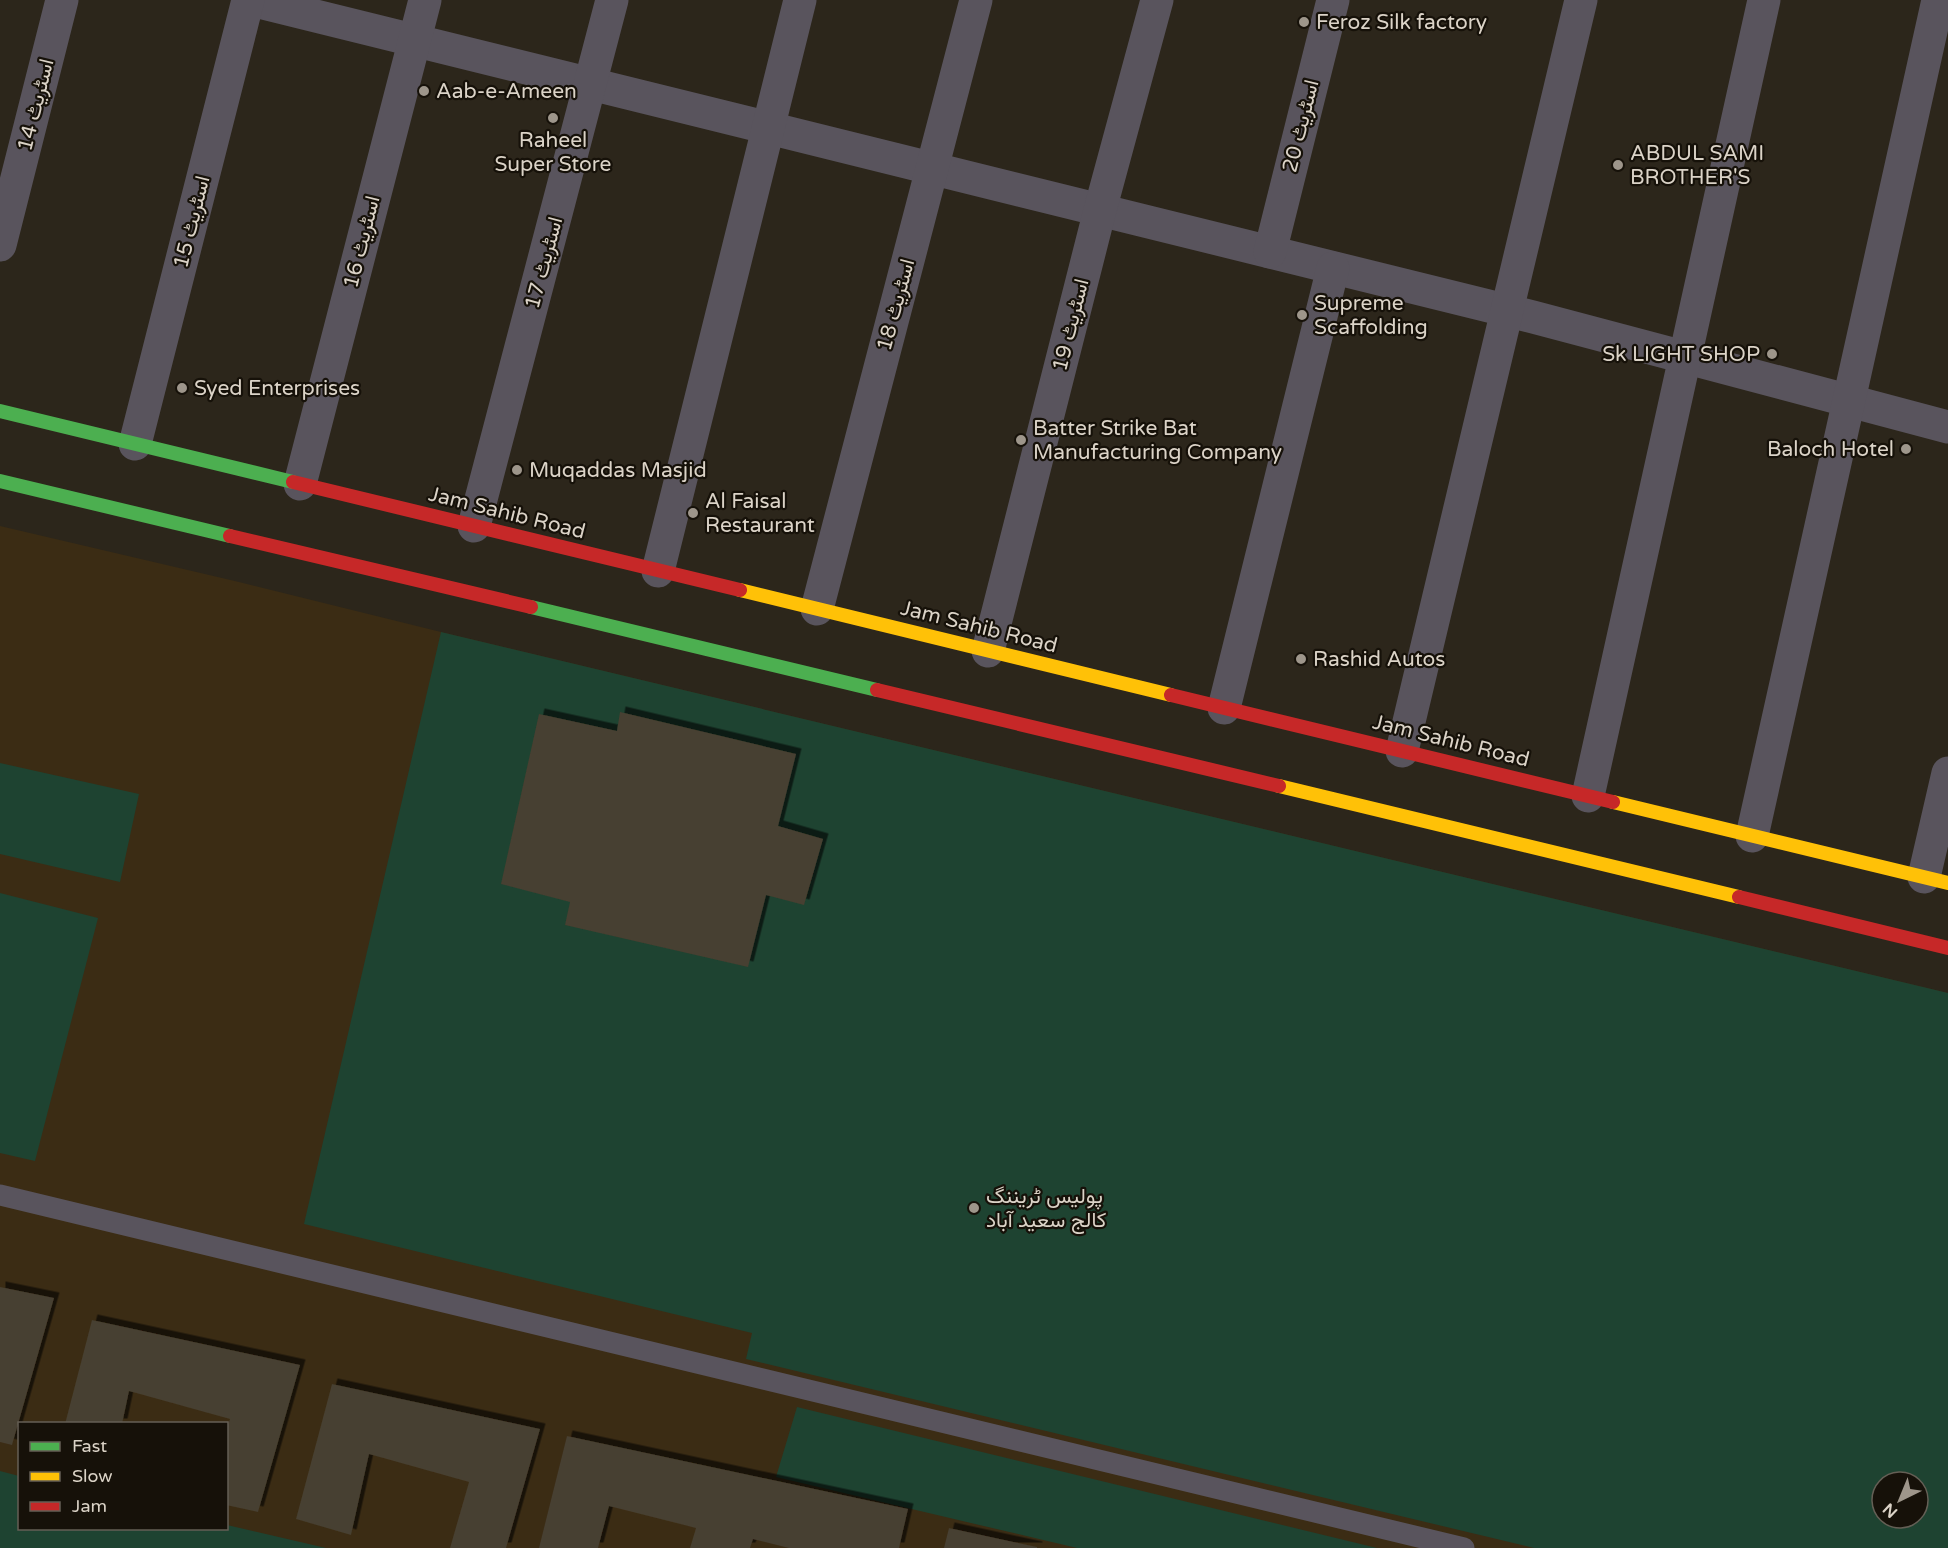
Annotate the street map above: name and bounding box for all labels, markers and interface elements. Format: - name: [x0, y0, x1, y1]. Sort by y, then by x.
- place label: Feroz Silk factory: [1316, 10, 1487, 35]
- marker: Feroz Silk factory: [1297, 15, 1311, 29]
- street label: اسٹریٹ 14: [12, 56, 60, 154]
- street label: اسٹریٹ 20: [1277, 77, 1325, 175]
- place label: Aab-e-Ameen: [436, 79, 577, 104]
- marker: Aab-e-Ameen: [417, 84, 431, 98]
- marker: Raheel Super Store: [546, 111, 560, 125]
- place label: Raheel Super Store: [495, 128, 612, 177]
- place label: ABDUL SAMI BROTHER'S: [1630, 141, 1764, 190]
- marker: ABDUL SAMI BROTHER'S: [1611, 158, 1625, 172]
- street label: اسٹریٹ 15: [168, 173, 216, 271]
- street label: اسٹریٹ 16: [338, 193, 386, 291]
- street label: اسٹریٹ 17: [520, 214, 568, 312]
- street label: اسٹریٹ 18: [872, 256, 920, 354]
- street label: اسٹریٹ 19: [1047, 276, 1095, 374]
- place label: Supreme Scaffolding: [1314, 291, 1428, 340]
- marker: Supreme Scaffolding: [1295, 308, 1309, 322]
- place label: Sk LIGHT SHOP: [1602, 342, 1760, 367]
- marker: Sk LIGHT SHOP: [1765, 347, 1779, 361]
- place label: Syed Enterprises: [194, 376, 360, 401]
- marker: Syed Enterprises: [175, 381, 189, 395]
- place label: Batter Strike Bat Manufacturing Company: [1033, 416, 1282, 465]
- marker: Batter Strike Bat Manufacturing Company: [1014, 433, 1028, 447]
- place label: Baloch Hotel: [1767, 437, 1894, 462]
- marker: Baloch Hotel: [1899, 442, 1913, 456]
- place label: Muqaddas Masjid: [529, 458, 707, 483]
- marker: Muqaddas Masjid: [510, 463, 524, 477]
- street label: Jam Sahib Road: [426, 481, 588, 545]
- place label: Al Faisal Restaurant: [705, 489, 815, 538]
- marker: Al Faisal Restaurant: [686, 506, 700, 520]
- street label: Jam Sahib Road: [898, 595, 1060, 659]
- place label: Rashid Autos: [1313, 647, 1445, 672]
- marker: Rashid Autos: [1294, 652, 1308, 666]
- street label: Jam Sahib Road: [1370, 709, 1532, 773]
- place label: پولیس ٹریننگ کالج سعید آباد: [986, 1184, 1106, 1234]
- marker: پولیس ٹریننگ کالج سعید آباد: [967, 1201, 981, 1215]
- legend: [18, 1422, 228, 1530]
- text: Fast: [72, 1435, 107, 1457]
- text: Slow: [72, 1465, 113, 1487]
- north arrow: [1870, 1470, 1930, 1530]
- text: Jam: [72, 1495, 107, 1517]
- text: N: [1879, 1499, 1902, 1522]

